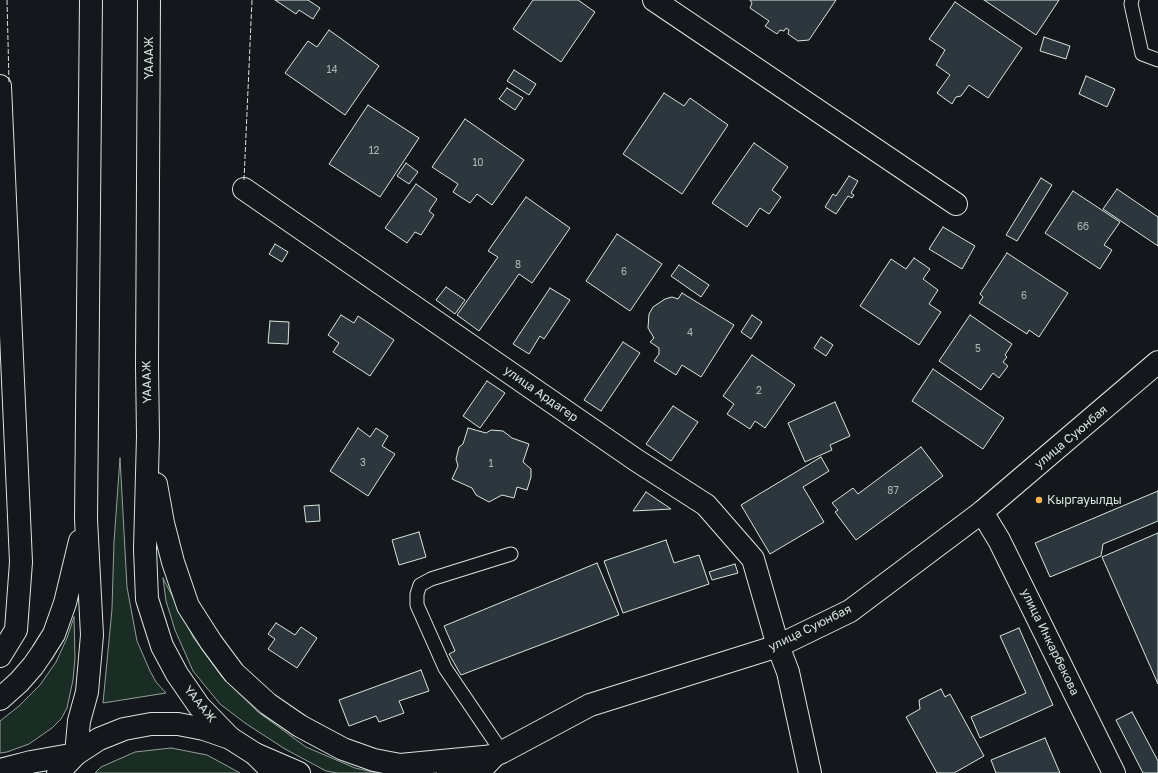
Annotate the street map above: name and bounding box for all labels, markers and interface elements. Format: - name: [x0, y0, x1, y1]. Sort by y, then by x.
- street label: ҮАААЖ: [142, 37, 156, 79]
- house number: 14: [327, 64, 337, 76]
- house number: 12: [369, 145, 379, 157]
- house number: 10: [472, 157, 484, 169]
- house number: 6б: [1077, 221, 1089, 233]
- house number: 8: [515, 259, 521, 271]
- house number: 6: [621, 266, 627, 278]
- house number: 6: [1021, 290, 1027, 302]
- house number: 4: [687, 327, 693, 339]
- house number: 5: [975, 343, 981, 355]
- street label: ҮАААЖ: [139, 360, 155, 404]
- street label: улица Ардагер: [501, 363, 581, 425]
- house number: 2: [756, 385, 762, 397]
- street label: улица Суюнбая: [1032, 402, 1110, 472]
- house number: 3: [360, 457, 366, 469]
- house number: 1: [489, 458, 493, 470]
- house number: 87: [887, 485, 899, 497]
- place label: Кыргауылды: [1047, 493, 1122, 507]
- marker: Кыргауылды: [1034, 495, 1044, 505]
- street label: улица Инкарбекова: [1018, 586, 1082, 698]
- street label: улица Суюнбая: [766, 602, 854, 654]
- street label: ҮАААЖ: [181, 683, 219, 725]

